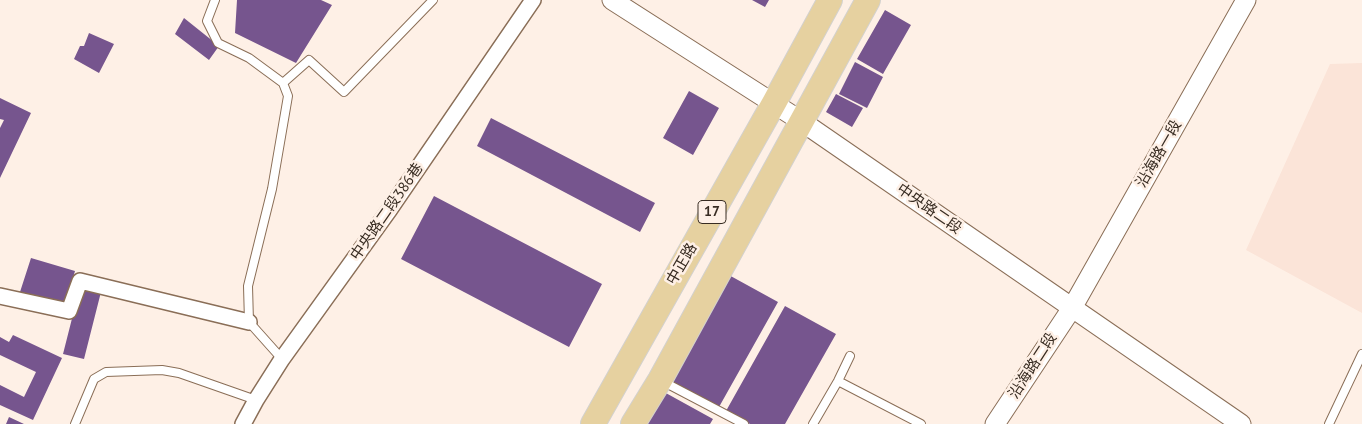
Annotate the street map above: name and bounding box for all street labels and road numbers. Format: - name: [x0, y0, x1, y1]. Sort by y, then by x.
- street label: 沿海路一段: [1132, 117, 1186, 191]
- street label: 中央路二段386巷: [347, 160, 427, 264]
- street label: 中央路二段: [893, 180, 965, 238]
- road number: 17: [698, 200, 726, 223]
- street label: 中正路: [663, 240, 701, 288]
- street label: 沿海路二段: [1005, 330, 1061, 402]

